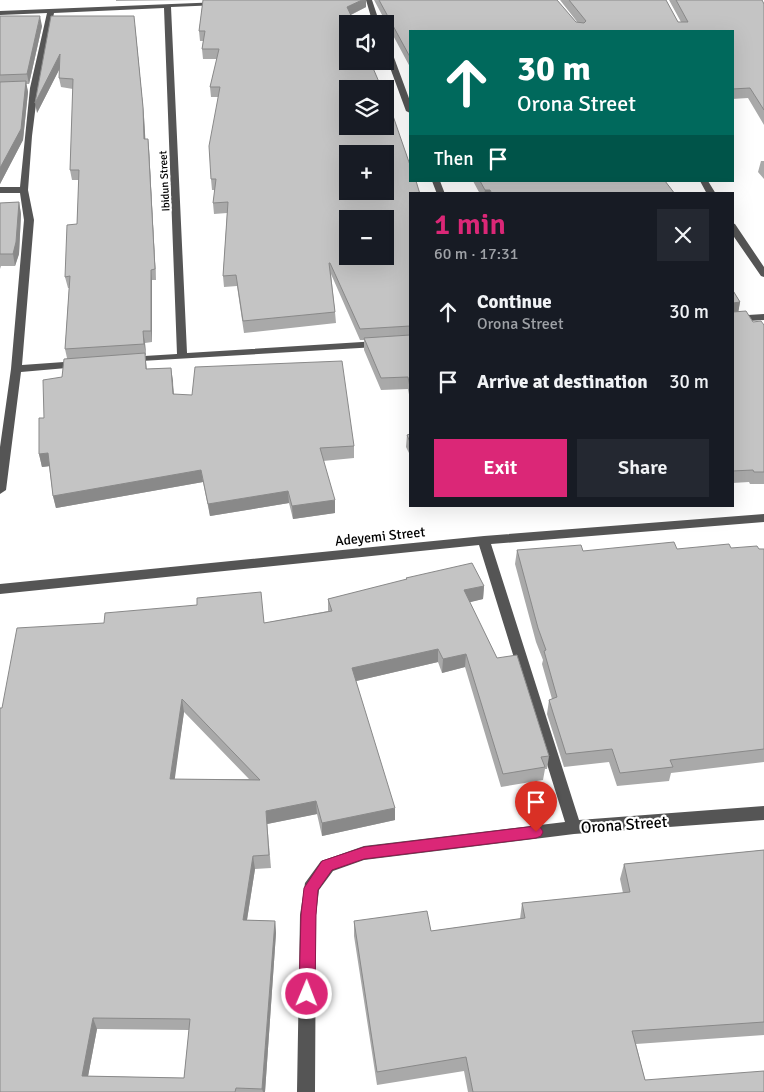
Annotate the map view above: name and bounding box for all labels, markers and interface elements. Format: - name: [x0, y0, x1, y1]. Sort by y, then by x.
- map controls: [339, 15, 394, 265]
- button: sound: [339, 15, 394, 70]
- text: 30 m: [517, 47, 591, 90]
- icon: ahead: [434, 50, 499, 115]
- button: layers: [339, 80, 394, 135]
- text: Orona Street: [517, 90, 636, 117]
- button: +: [339, 145, 394, 200]
- icon: arrive: [484, 145, 512, 173]
- text: Then: [434, 147, 474, 171]
- street label: Ibidun Street: [156, 150, 173, 212]
- text: 1 min: [434, 206, 506, 243]
- button: close: [657, 209, 709, 261]
- button: −: [339, 210, 394, 265]
- text: 60 m · 17:31: [434, 244, 518, 264]
- text: Continue: [477, 290, 552, 314]
- icon: ahead: [434, 298, 462, 326]
- text: 30 m: [669, 300, 709, 324]
- text: Orona Street: [477, 314, 563, 334]
- icon: arrive: [434, 368, 462, 396]
- text: Arrive at destination: [477, 370, 648, 394]
- text: 30 m: [669, 370, 709, 394]
- button: Exit: [434, 439, 567, 497]
- button: Share: [577, 439, 709, 497]
- street label: Adeyemi Street: [334, 523, 426, 550]
- pin: [515, 781, 557, 832]
- icon: arrive: [522, 788, 550, 816]
- street label: Orona Street: [580, 812, 668, 838]
- position arrow: [280, 967, 332, 1019]

